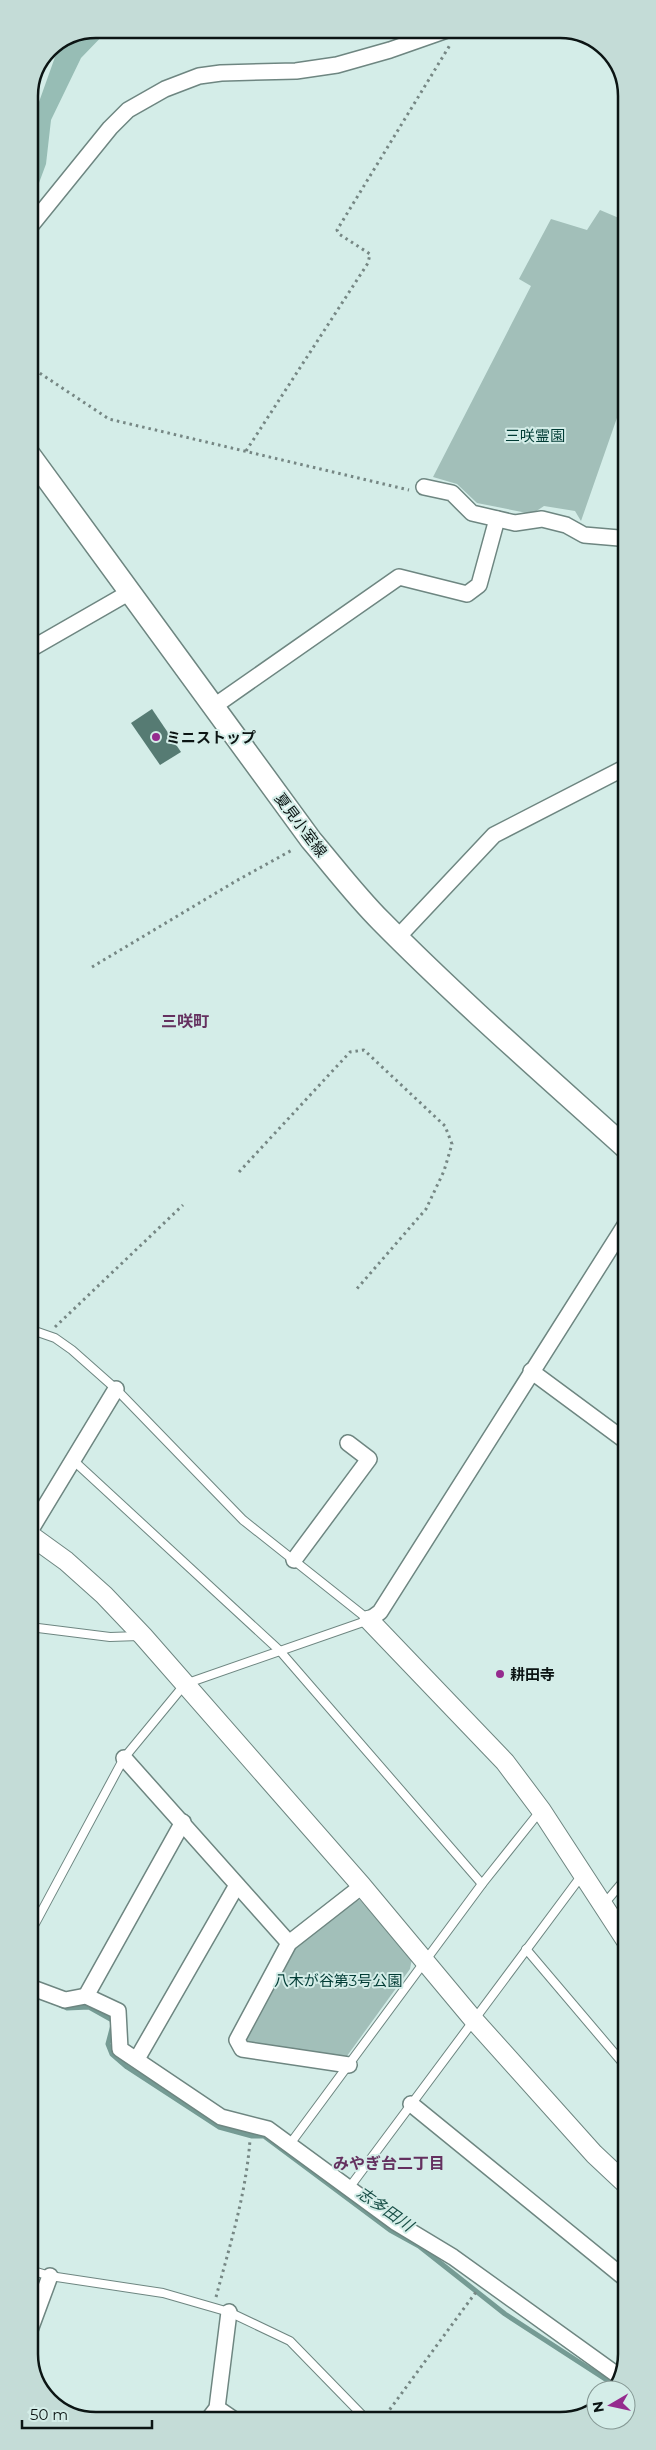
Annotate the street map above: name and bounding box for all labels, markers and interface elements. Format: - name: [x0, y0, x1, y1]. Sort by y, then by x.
- park label: 三咲霊園: [505, 426, 565, 445]
- place label: ミニストップ: [166, 728, 256, 747]
- marker: ミニストップ: [150, 731, 162, 743]
- street label: 夏見小室線: [271, 789, 331, 861]
- district label: 三咲町: [161, 1012, 209, 1031]
- place label: 耕田寺: [510, 1665, 555, 1684]
- marker: 耕田寺: [494, 1668, 506, 1680]
- park label: 八木が谷第3号公園: [274, 1971, 402, 1990]
- district label: みやぎ台二丁目: [333, 2154, 445, 2173]
- water label: 志多田川: [353, 2183, 418, 2236]
- north arrow: [586, 2380, 636, 2430]
- scale bar: [22, 2398, 152, 2430]
- text: N: [588, 2400, 608, 2414]
- text: 50 m: [30, 2405, 68, 2424]

